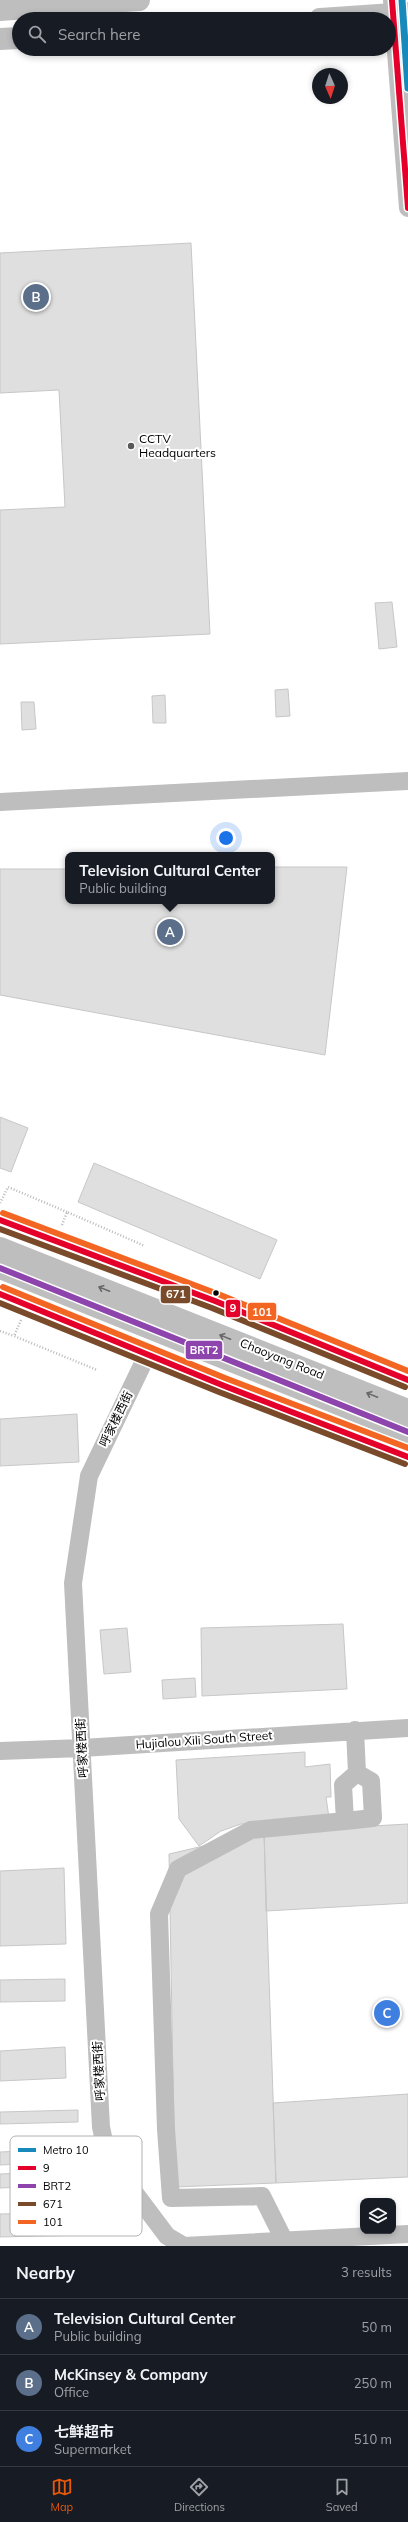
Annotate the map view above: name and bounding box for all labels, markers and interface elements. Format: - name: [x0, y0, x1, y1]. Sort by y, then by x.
- search box: [12, 12, 396, 56]
- icon: search: [26, 23, 48, 45]
- text: Search here: [58, 25, 140, 44]
- north arrow: [312, 68, 348, 104]
- pin: B: [23, 282, 49, 312]
- place label: CCTV Headquarters: [139, 431, 216, 460]
- marker: CCTV Headquarters: [126, 441, 136, 451]
- your location: [216, 828, 236, 848]
- popup: [65, 852, 275, 904]
- text: Television Cultural Center: [79, 861, 261, 880]
- text: Public building: [79, 880, 167, 896]
- pin: A: [157, 917, 183, 947]
- one-way arrow: [99, 1285, 111, 1293]
- line badge: 671: [160, 1285, 191, 1304]
- text: 671: [166, 1287, 186, 1301]
- unlabelled marker: [211, 1288, 221, 1298]
- line badge: 9: [225, 1299, 241, 1318]
- text: 9: [230, 1301, 237, 1315]
- line badge: 101: [247, 1302, 277, 1321]
- text: 101: [252, 1305, 272, 1319]
- one-way arrow: [220, 1332, 232, 1340]
- street label: Chaoyang Road: [238, 1335, 326, 1382]
- line badge: BRT2: [185, 1340, 223, 1360]
- text: BRT2: [190, 1343, 219, 1357]
- street label: 呼家楼西街: [96, 1389, 135, 1449]
- one-way arrow: [366, 1391, 378, 1399]
- street label: 呼家楼西街: [72, 1718, 91, 1778]
- street label: Hujialou Xili South Street: [135, 1727, 273, 1752]
- pin: C: [374, 1998, 400, 2028]
- street label: 呼家楼西街: [89, 2041, 108, 2101]
- legend: [10, 2136, 142, 2236]
- text: Metro 10: [43, 2143, 89, 2157]
- text: 9: [43, 2161, 50, 2175]
- text: BRT2: [43, 2179, 72, 2193]
- text: 671: [43, 2197, 63, 2211]
- map controls: [360, 2198, 396, 2234]
- button: layers: [360, 2198, 396, 2234]
- text: 101: [43, 2215, 63, 2229]
- text: Nearby: [16, 2262, 75, 2283]
- text: 3 results: [341, 2264, 392, 2280]
- text: Television Cultural Center: [54, 2309, 235, 2328]
- text: A: [24, 2319, 34, 2335]
- text: 50 m: [362, 2319, 392, 2335]
- text: Public building: [54, 2328, 142, 2344]
- text: McKinsey & Company: [54, 2365, 208, 2384]
- text: B: [25, 2375, 33, 2391]
- text: 250 m: [354, 2375, 392, 2391]
- text: Office: [54, 2384, 89, 2400]
- text: 七鲜超市: [54, 2422, 114, 2441]
- text: C: [25, 2431, 33, 2447]
- text: 510 m: [354, 2431, 392, 2447]
- text: Supermarket: [54, 2441, 131, 2457]
- tab: Map: [50, 2476, 73, 2514]
- tab: Directions: [174, 2476, 225, 2514]
- tab: Saved: [326, 2476, 358, 2514]

